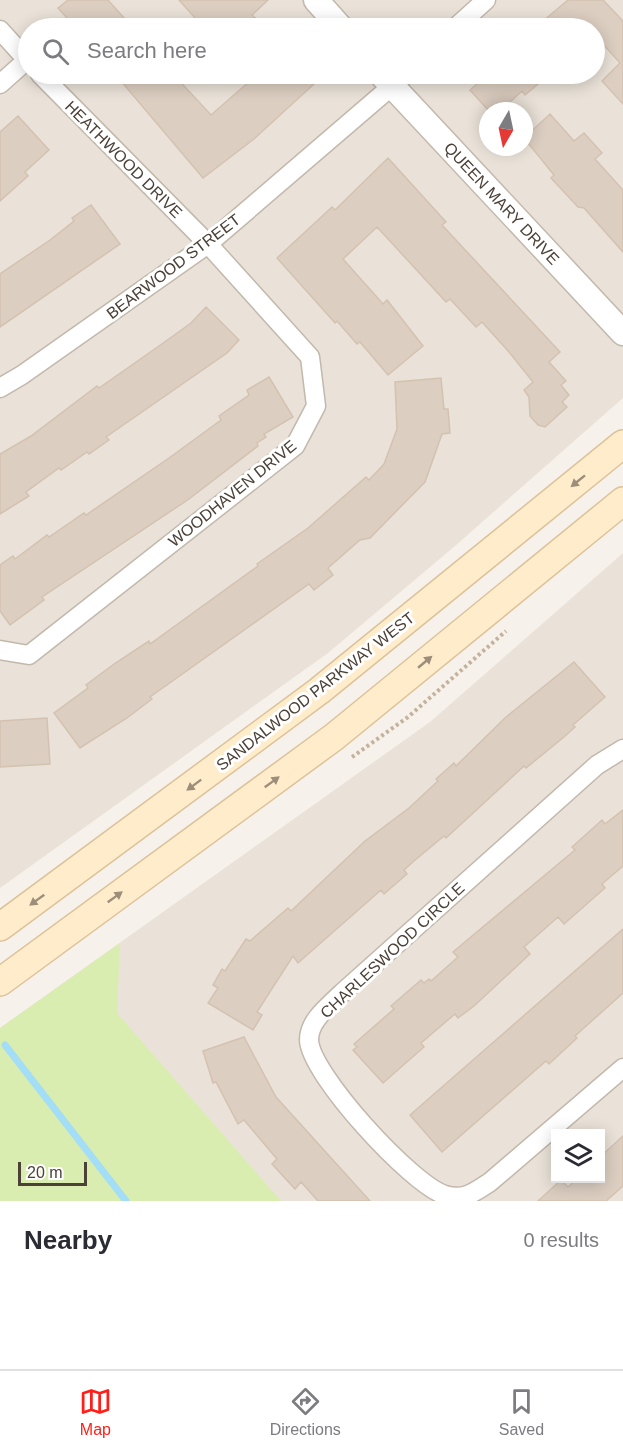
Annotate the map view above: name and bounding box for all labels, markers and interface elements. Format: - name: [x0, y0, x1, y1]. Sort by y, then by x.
- search box: [18, 18, 605, 84]
- icon: search: [39, 35, 72, 68]
- text: Search here: [87, 38, 207, 63]
- street label: HEATHWOOD DRIVE: [62, 98, 185, 221]
- north arrow: [479, 102, 533, 156]
- street label: QUEEN MARY DRIVE: [441, 139, 563, 268]
- street label: BEARWOOD STREET: [103, 211, 243, 322]
- street label: WOODHAVEN DRIVE: [165, 437, 299, 550]
- one-way arrow: [570, 475, 585, 487]
- street label: SANDALWOOD PARKWAY WEST: [213, 609, 418, 774]
- one-way arrow: [418, 656, 433, 668]
- one-way arrow: [264, 776, 280, 788]
- one-way arrow: [187, 779, 203, 791]
- street label: CHARLESWOOD CIRCLE: [317, 879, 468, 1021]
- one-way arrow: [107, 892, 122, 904]
- one-way arrow: [30, 894, 46, 906]
- map controls: [551, 1129, 605, 1183]
- button: layers: [551, 1129, 605, 1183]
- scale bar: [18, 1159, 87, 1186]
- text: 20 m: [27, 1164, 63, 1181]
- text: Nearby: [24, 1225, 112, 1255]
- text: 0 results: [523, 1229, 599, 1251]
- tab: Map: [79, 1385, 112, 1439]
- tab: Directions: [270, 1385, 341, 1439]
- tab: Saved: [499, 1385, 544, 1439]

